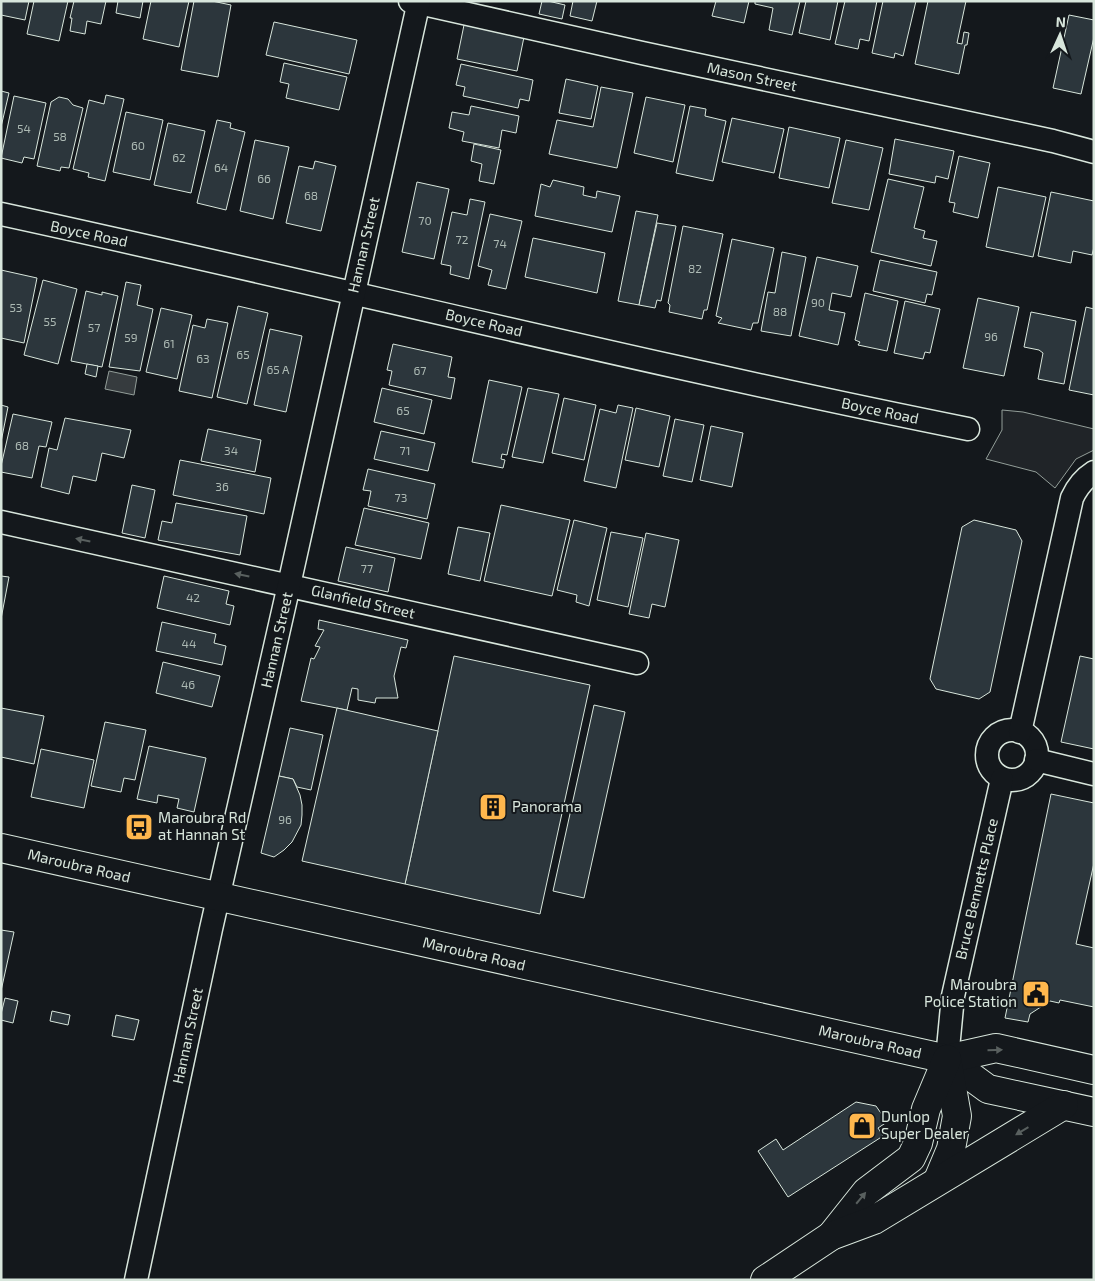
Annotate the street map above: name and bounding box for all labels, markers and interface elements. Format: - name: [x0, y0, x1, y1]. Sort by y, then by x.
- north arrow: [1035, 10, 1085, 60]
- text: N: [1055, 13, 1066, 30]
- street label: Mason Street: [706, 58, 799, 94]
- house number: 54: [17, 121, 31, 135]
- house number: 58: [53, 129, 67, 143]
- house number: 60: [131, 138, 145, 152]
- house number: 62: [172, 150, 186, 164]
- house number: 64: [214, 160, 228, 174]
- house number: 66: [257, 171, 271, 185]
- house number: 68: [304, 188, 318, 202]
- street label: Hannan Street: [343, 195, 383, 294]
- house number: 70: [418, 213, 432, 227]
- street label: Boyce Road: [49, 216, 130, 250]
- house number: 72: [456, 232, 469, 246]
- house number: 74: [493, 236, 507, 250]
- house number: 82: [688, 261, 702, 275]
- house number: 90: [811, 295, 825, 309]
- house number: 53: [9, 300, 23, 314]
- street label: Boyce Road: [444, 304, 525, 340]
- house number: 88: [773, 304, 787, 318]
- house number: 55: [44, 314, 56, 328]
- house number: 57: [88, 320, 100, 334]
- house number: 96: [984, 329, 998, 343]
- house number: 59: [124, 330, 138, 344]
- house number: 61: [163, 336, 175, 350]
- house number: 65: [236, 347, 250, 361]
- house number: 63: [196, 351, 210, 365]
- house number: 65 A: [266, 362, 290, 376]
- house number: 67: [413, 363, 427, 377]
- street label: Boyce Road: [840, 393, 921, 427]
- house number: 65: [396, 403, 410, 417]
- house number: 68: [15, 438, 29, 452]
- house number: 34: [224, 443, 238, 457]
- house number: 71: [400, 443, 410, 457]
- house number: 36: [215, 479, 229, 493]
- house number: 73: [395, 490, 407, 504]
- one-way arrow: [75, 536, 90, 544]
- house number: 77: [361, 561, 373, 575]
- one-way arrow: [234, 571, 249, 579]
- street label: Glanfield Street: [310, 580, 417, 622]
- house number: 42: [186, 590, 200, 604]
- street label: Hannan Street: [256, 590, 296, 689]
- house number: 44: [182, 636, 196, 650]
- house number: 46: [181, 677, 195, 691]
- building icon: Panorama: [478, 792, 508, 822]
- place label: Panorama: [512, 797, 582, 815]
- place label: Maroubra Rd at Hannan St: [158, 808, 246, 843]
- bus stop icon: Maroubra Rd at Hannan St: [124, 812, 154, 842]
- house number: 96: [278, 812, 292, 826]
- street label: Bruce Bennetts Place: [951, 816, 1001, 961]
- street label: Maroubra Road: [26, 844, 132, 886]
- street label: Maroubra Road: [421, 932, 527, 974]
- place label: Maroubra Police Station: [924, 975, 1017, 1010]
- public building icon: Maroubra Police Station: [1021, 979, 1051, 1009]
- street label: Hannan Street: [168, 986, 206, 1085]
- street label: Maroubra Road: [817, 1020, 923, 1062]
- one-way arrow: [987, 1046, 1003, 1054]
- place label: Dunlop Super Dealer: [881, 1107, 969, 1142]
- shop icon: Dunlop Super Dealer: [847, 1111, 877, 1141]
- one-way arrow: [1016, 1126, 1029, 1135]
- one-way arrow: [856, 1192, 867, 1205]

